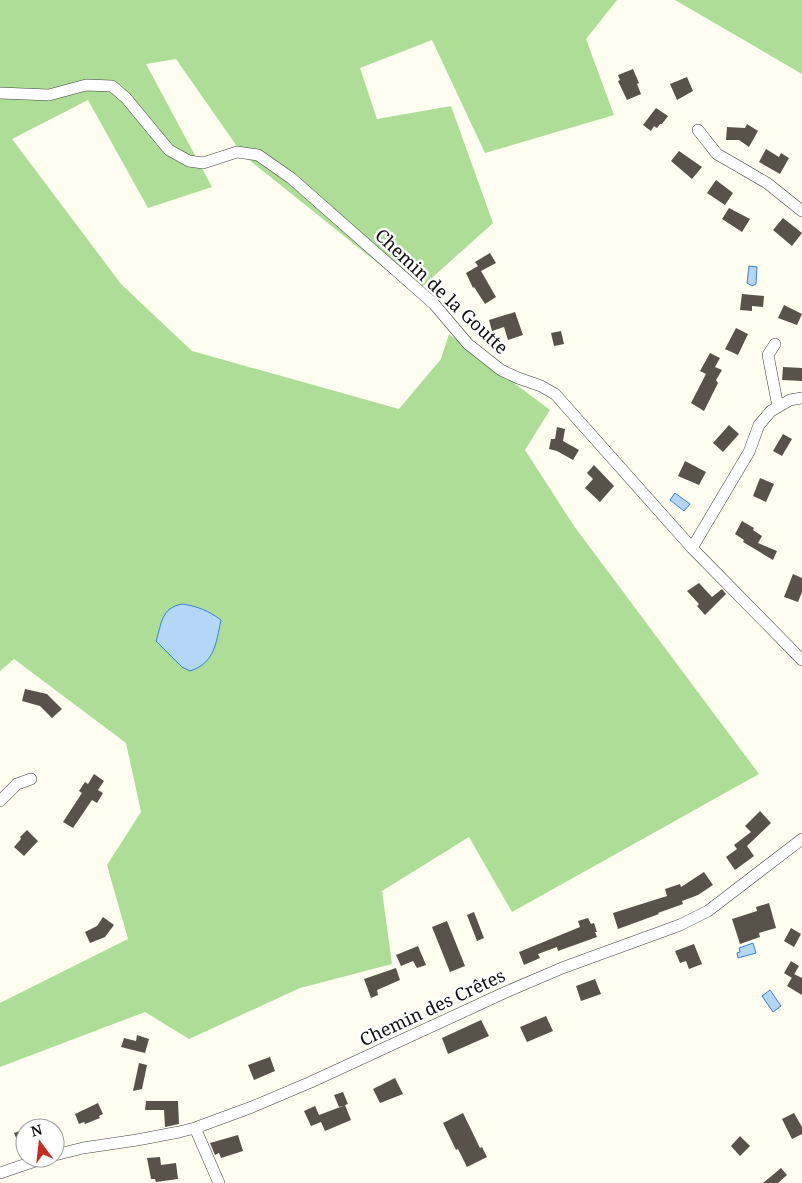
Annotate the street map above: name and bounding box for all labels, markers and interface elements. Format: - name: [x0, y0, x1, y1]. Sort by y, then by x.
- street label: Chemin de la Goutte: [370, 223, 514, 359]
- street label: Chemin des Crêtes: [355, 963, 509, 1051]
- north arrow: [15, 1118, 65, 1168]
- text: N: [29, 1119, 44, 1141]

